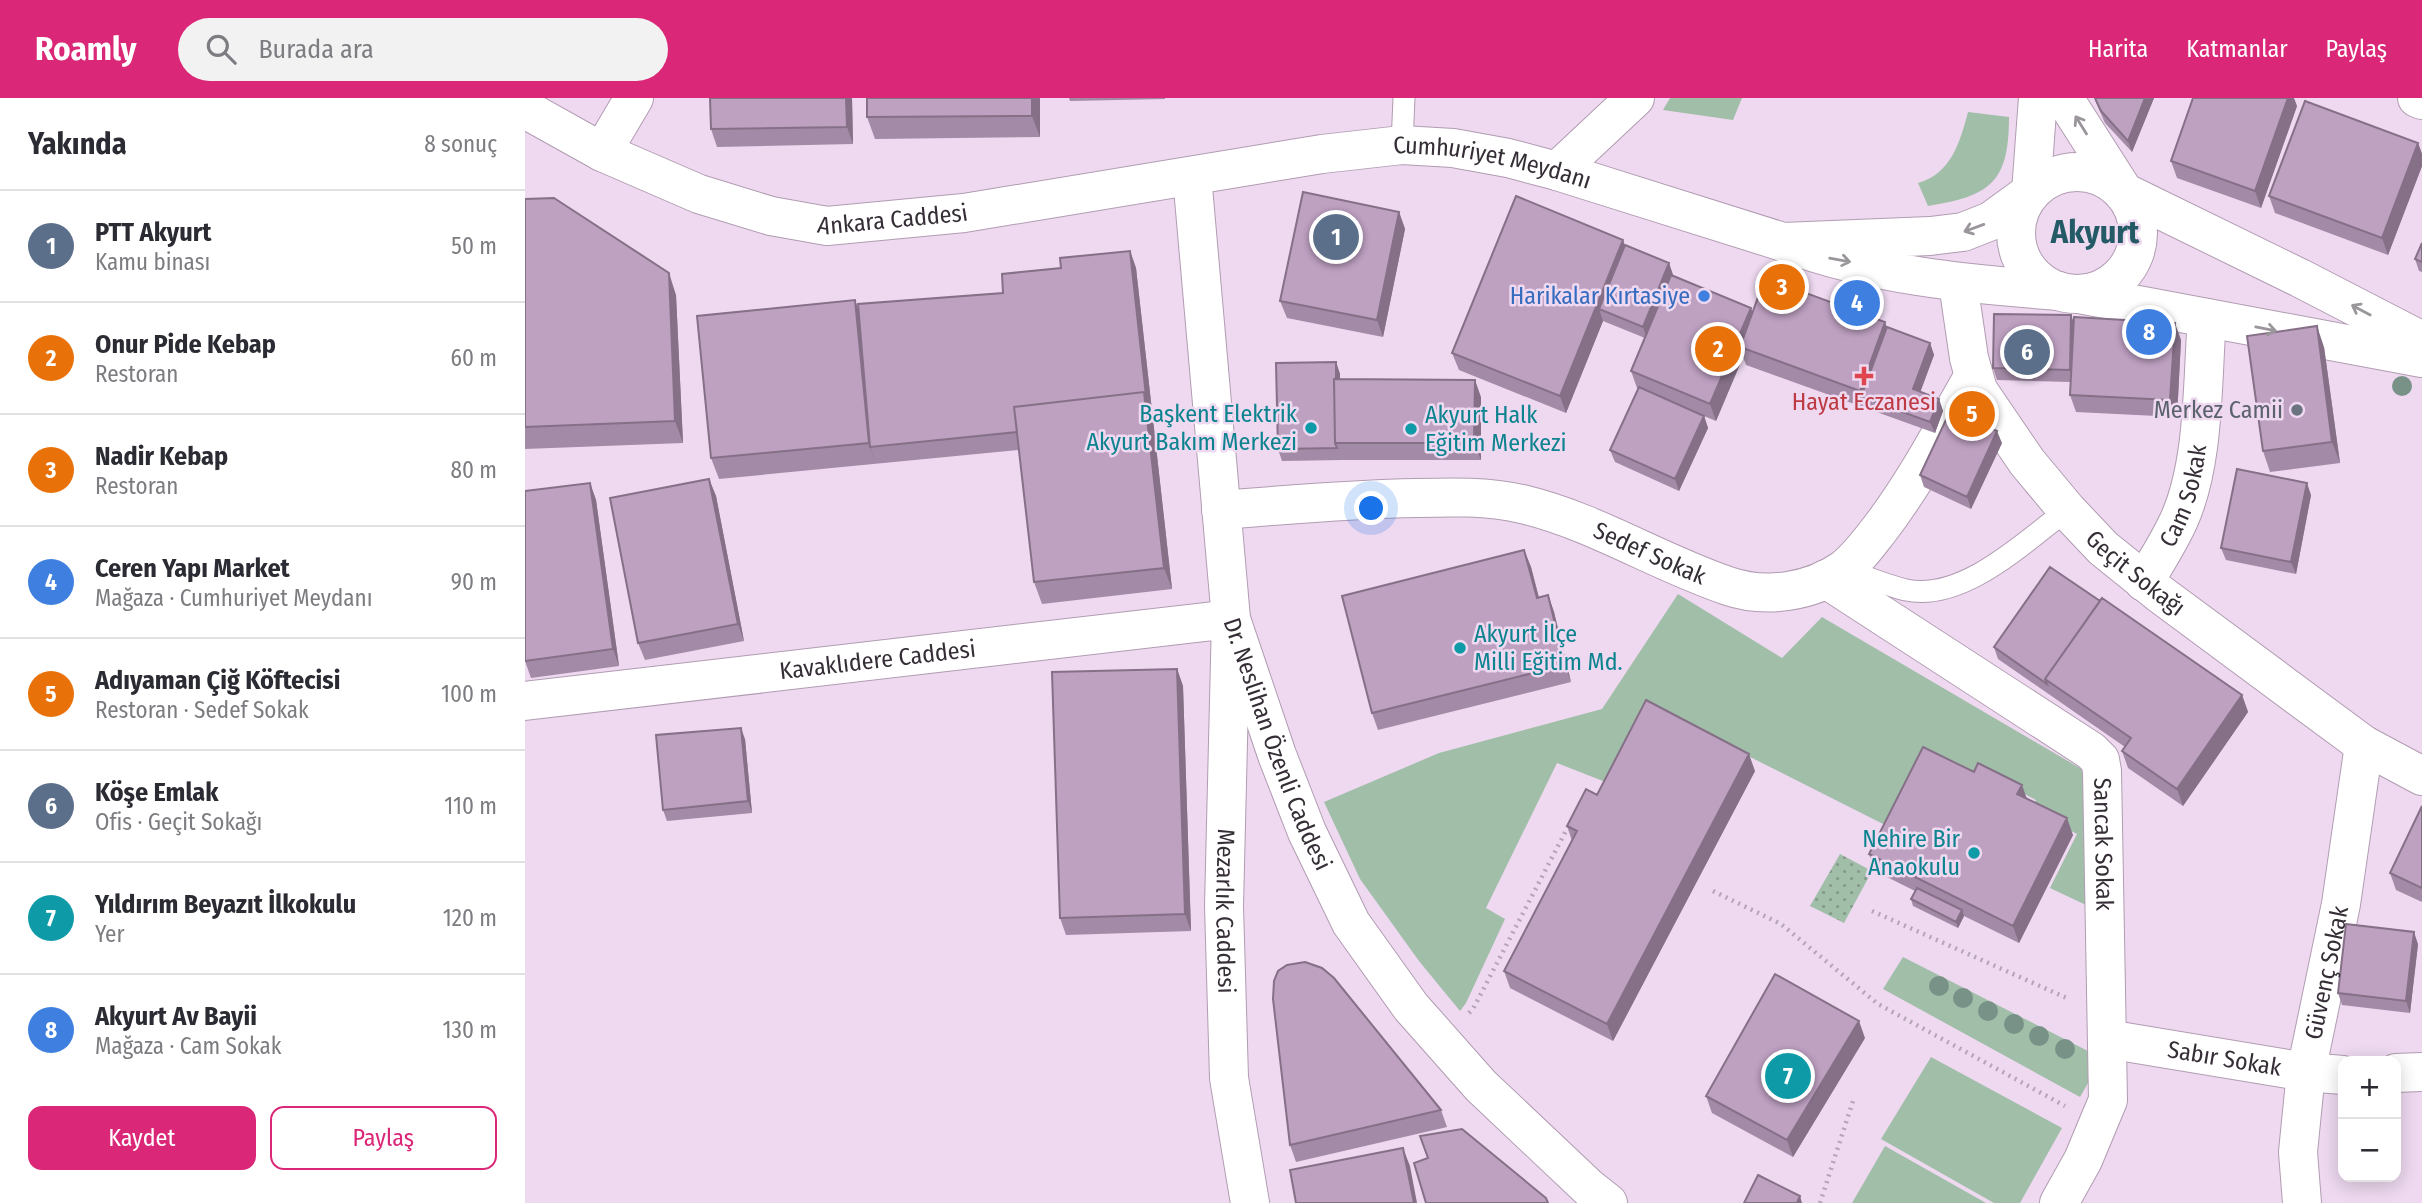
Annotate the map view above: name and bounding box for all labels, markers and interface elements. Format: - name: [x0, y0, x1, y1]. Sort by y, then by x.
- search box: [178, 18, 668, 81]
- text: Roamly: [35, 29, 136, 69]
- icon: search: [202, 30, 240, 68]
- text: Burada ara: [258, 34, 374, 65]
- text: Harita: [2088, 35, 2148, 63]
- text: Katmanlar: [2186, 35, 2288, 63]
- text: Paylaş: [2326, 35, 2387, 63]
- one-way arrow: [2073, 115, 2087, 135]
- text: Yakında: [28, 126, 127, 162]
- text: 8 sonuç: [424, 130, 497, 158]
- street label: Cumhuriyet Meydanı: [1392, 131, 1595, 195]
- street label: Ankara Caddesi: [815, 199, 970, 240]
- pin: 1: [1313, 211, 1359, 263]
- district label: Akyurt: [2050, 213, 2140, 251]
- text: PTT Akyurt: [95, 217, 211, 248]
- one-way arrow: [1963, 223, 1985, 235]
- text: 1: [46, 232, 56, 260]
- text: 50 m: [451, 232, 497, 260]
- text: Kamu binası: [95, 248, 210, 276]
- one-way arrow: [1828, 254, 1851, 268]
- pin: 3: [1759, 261, 1805, 313]
- pin: 4: [1834, 277, 1880, 329]
- place label: Harikalar Kırtasiye: [1510, 282, 1690, 310]
- marker: Harikalar Kırtasiye: [1696, 288, 1712, 304]
- one-way arrow: [2352, 303, 2372, 317]
- pin: 8: [2126, 306, 2172, 358]
- pin: 2: [1695, 323, 1741, 375]
- one-way arrow: [2254, 323, 2277, 336]
- pin: 6: [2004, 326, 2050, 378]
- text: Onur Pide Kebap: [95, 329, 276, 360]
- text: 2: [46, 344, 56, 372]
- text: 60 m: [451, 344, 497, 372]
- text: Restoran: [95, 360, 178, 388]
- marker: Hayat Eczanesi: [1856, 368, 1872, 384]
- place label: Hayat Eczanesi: [1792, 388, 1936, 416]
- pin: 5: [1949, 388, 1995, 440]
- place label: Merkez Camii: [2154, 396, 2283, 424]
- place label: Başkent Elektrik Akyurt Bakım Merkezi: [1086, 400, 1298, 456]
- place label: Akyurt Halk Eğitim Merkezi: [1425, 401, 1567, 457]
- marker: Merkez Camii: [2289, 402, 2305, 418]
- marker: Başkent Elektrik Akyurt Bakım Merkezi: [1303, 420, 1319, 436]
- marker: Akyurt Halk Eğitim Merkezi: [1403, 421, 1419, 437]
- text: Nadir Kebap: [95, 441, 228, 472]
- street label: Cam Sokak: [2154, 442, 2212, 552]
- text: 3: [46, 456, 56, 484]
- text: 80 m: [450, 456, 497, 484]
- text: Restoran: [95, 472, 178, 500]
- your location: [1354, 491, 1388, 525]
- street label: Sedef Sokak: [1589, 516, 1711, 591]
- street label: Geçit Sokağı: [2080, 525, 2191, 622]
- text: Ceren Yapı Market: [95, 553, 290, 584]
- text: 4: [45, 568, 57, 596]
- text: 90 m: [451, 568, 497, 596]
- text: Mağaza · Cumhuriyet Meydanı: [95, 584, 373, 612]
- street label: Dr. Neslihan Özenli Caddesi: [1218, 614, 1337, 875]
- place label: Akyurt İlçe Milli Eğitim Md.: [1474, 620, 1623, 676]
- street label: Kavaklıdere Caddesi: [778, 635, 977, 685]
- marker: Akyurt İlçe Milli Eğitim Md.: [1452, 640, 1468, 656]
- text: Adıyaman Çiğ Köftecisi: [95, 665, 340, 696]
- text: 5: [45, 680, 57, 708]
- text: 100 m: [441, 680, 497, 708]
- text: Restoran · Sedef Sokak: [95, 696, 309, 724]
- text: Köşe Emlak: [95, 777, 219, 808]
- street label: Sancak Sokak: [2088, 777, 2119, 912]
- text: 6: [45, 792, 57, 820]
- text: 110 m: [444, 792, 497, 820]
- text: Ofis · Geçit Sokağı: [95, 808, 262, 836]
- place label: Nehire Bir Anaokulu: [1862, 825, 1961, 881]
- street label: Mezarlık Caddesi: [1210, 828, 1241, 994]
- marker: Nehire Bir Anaokulu: [1966, 845, 1982, 861]
- text: Yıldırım Beyazıt İlkokulu: [95, 889, 356, 920]
- street label: Güvenç Sokak: [2299, 903, 2354, 1042]
- text: 7: [46, 904, 56, 932]
- text: 120 m: [443, 904, 497, 932]
- text: Yer: [95, 920, 125, 948]
- text: Akyurt Av Bayii: [95, 1001, 257, 1032]
- text: 8: [45, 1016, 57, 1044]
- text: 130 m: [443, 1016, 497, 1044]
- text: Mağaza · Cam Sokak: [95, 1032, 281, 1060]
- street label: Sabır Sokak: [2165, 1035, 2284, 1082]
- pin: 7: [1765, 1050, 1811, 1102]
- map controls: [2338, 1056, 2401, 1182]
- button: +: [2338, 1056, 2401, 1119]
- button: Kaydet: [28, 1106, 256, 1170]
- button: Paylaş: [270, 1106, 497, 1170]
- button: −: [2338, 1119, 2401, 1182]

